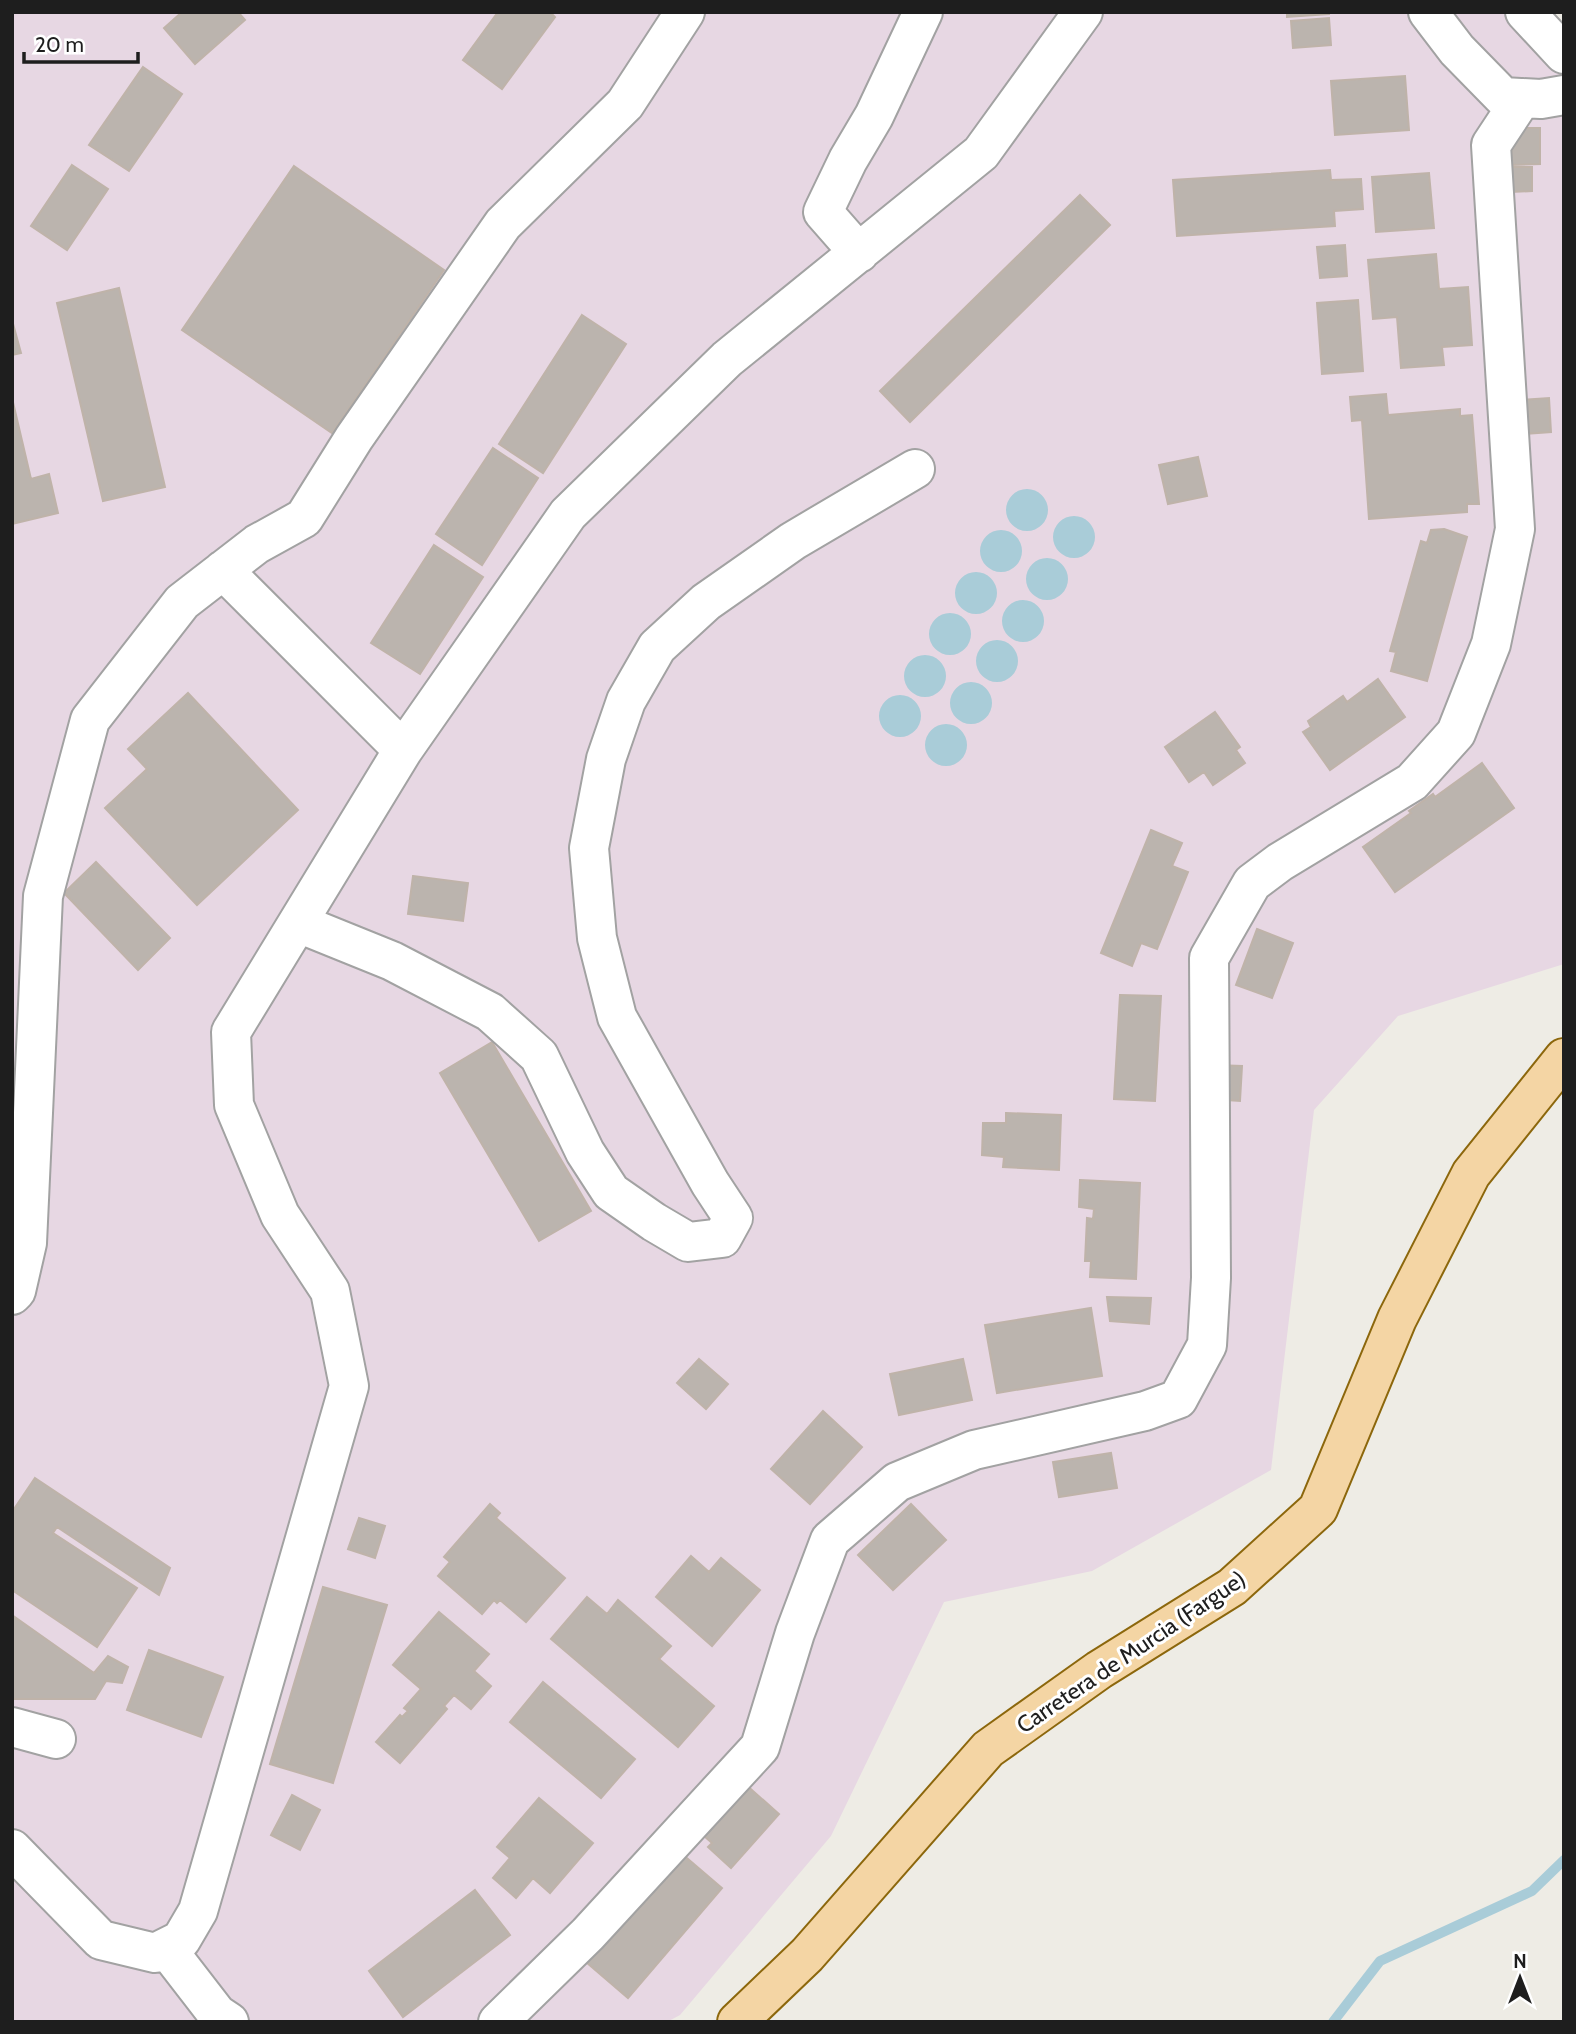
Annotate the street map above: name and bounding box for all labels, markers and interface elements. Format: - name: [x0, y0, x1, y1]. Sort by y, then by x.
- scale bar: [24, 21, 138, 65]
- text: 20 m: [35, 32, 84, 57]
- street label: Carretera de Murcia (Fargue): [1011, 1565, 1251, 1739]
- north arrow: [1485, 1943, 1555, 2013]
- text: N: [1513, 1950, 1527, 1973]

